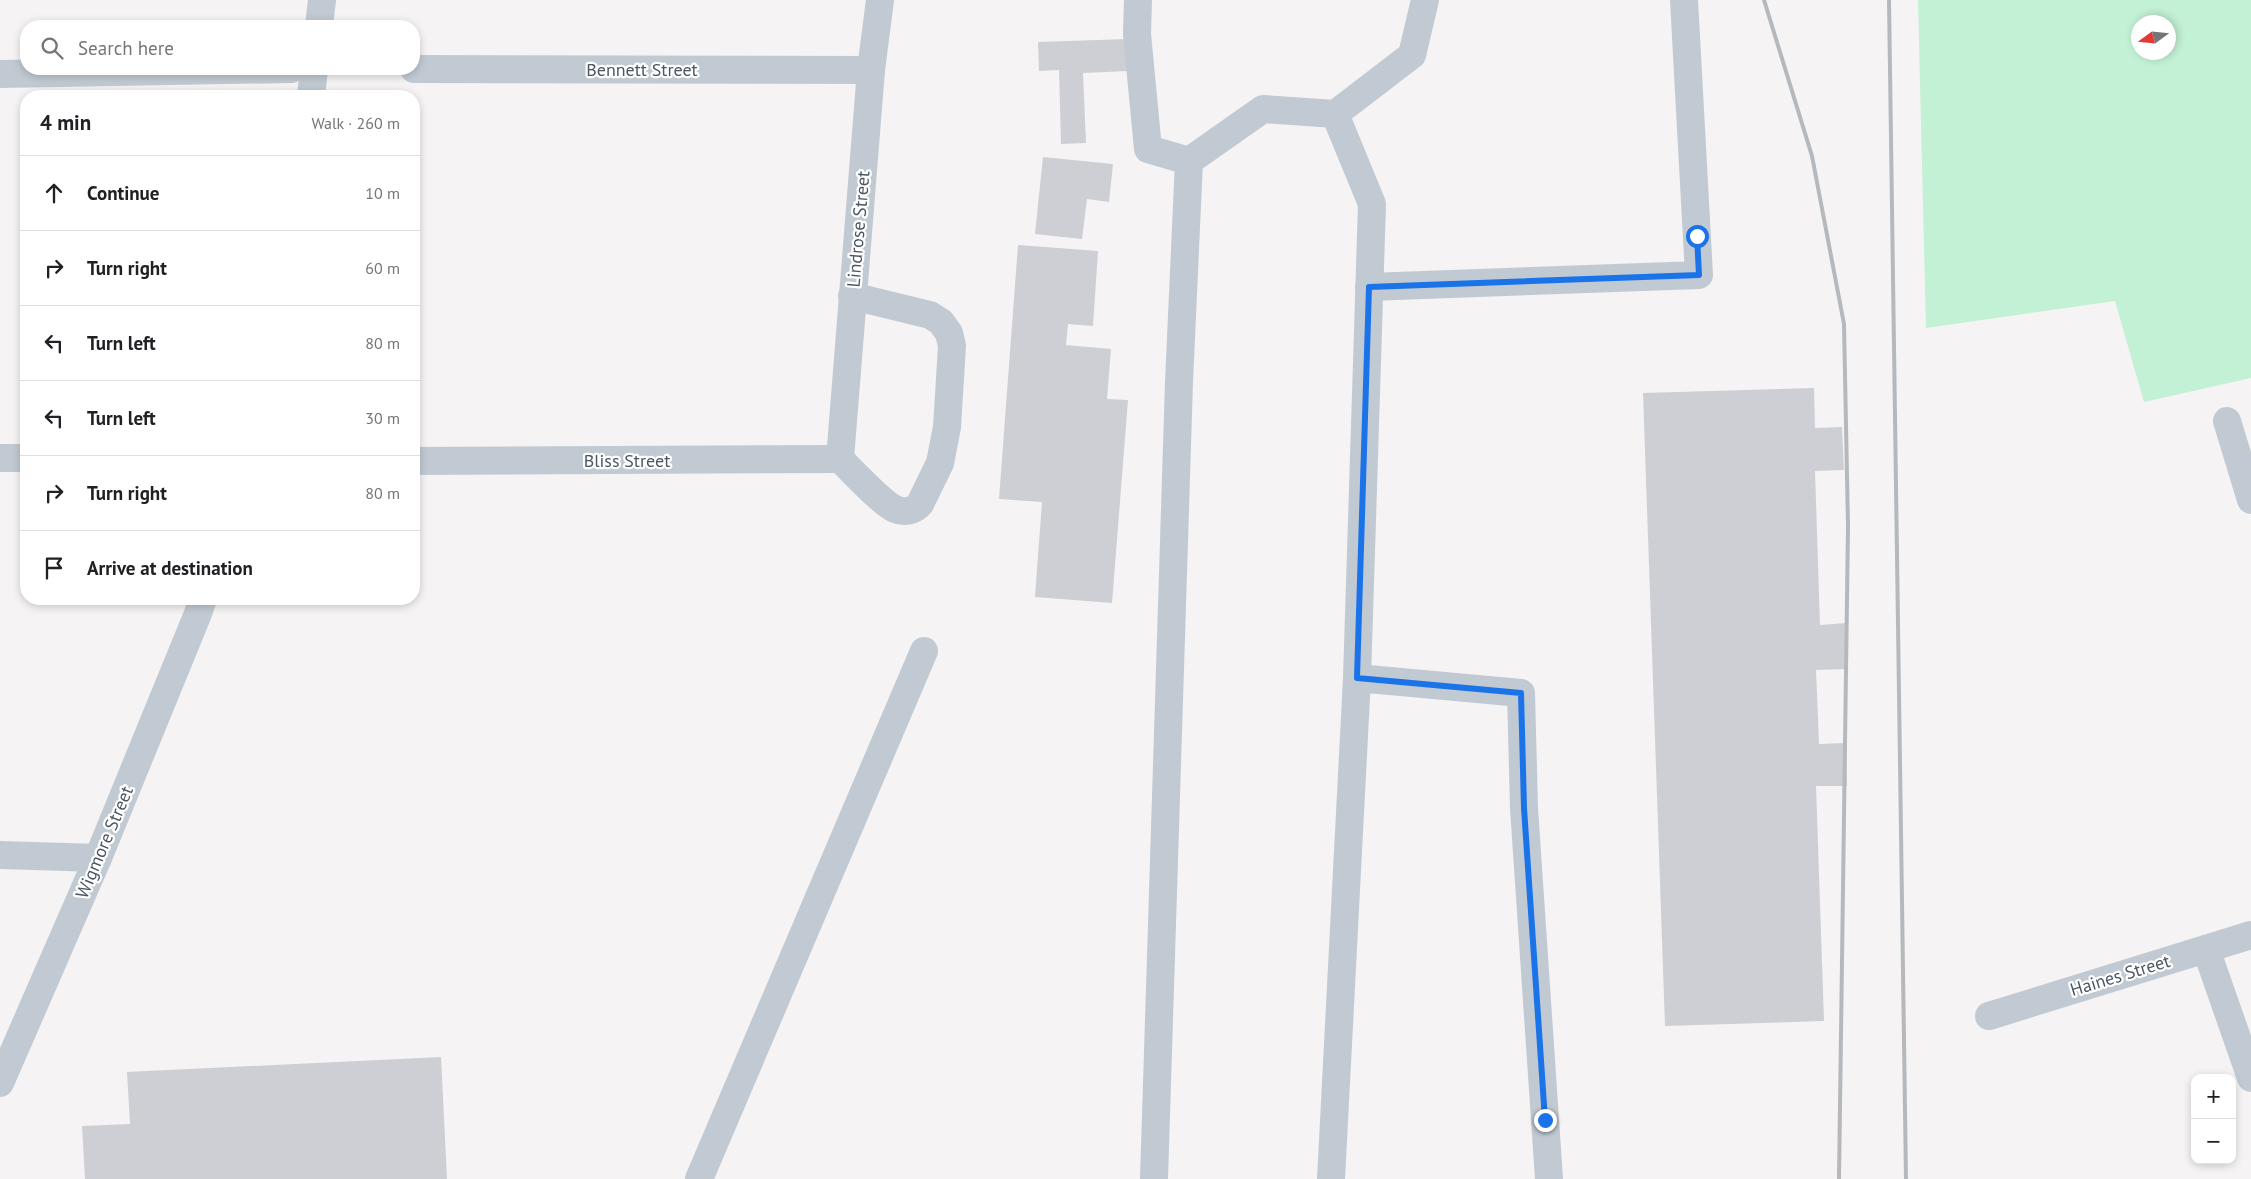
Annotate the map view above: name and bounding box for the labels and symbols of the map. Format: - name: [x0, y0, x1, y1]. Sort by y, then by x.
- north arrow: [2131, 15, 2176, 60]
- street label: Bennett Street: [586, 58, 698, 81]
- street label: Lindrose Street: [841, 170, 875, 288]
- route start: [1686, 225, 1709, 248]
- street label: Bliss Street: [584, 449, 670, 472]
- street label: Wigmore Street: [70, 782, 138, 902]
- street label: Haines Street: [2067, 949, 2173, 1001]
- route end: [1534, 1109, 1557, 1132]

